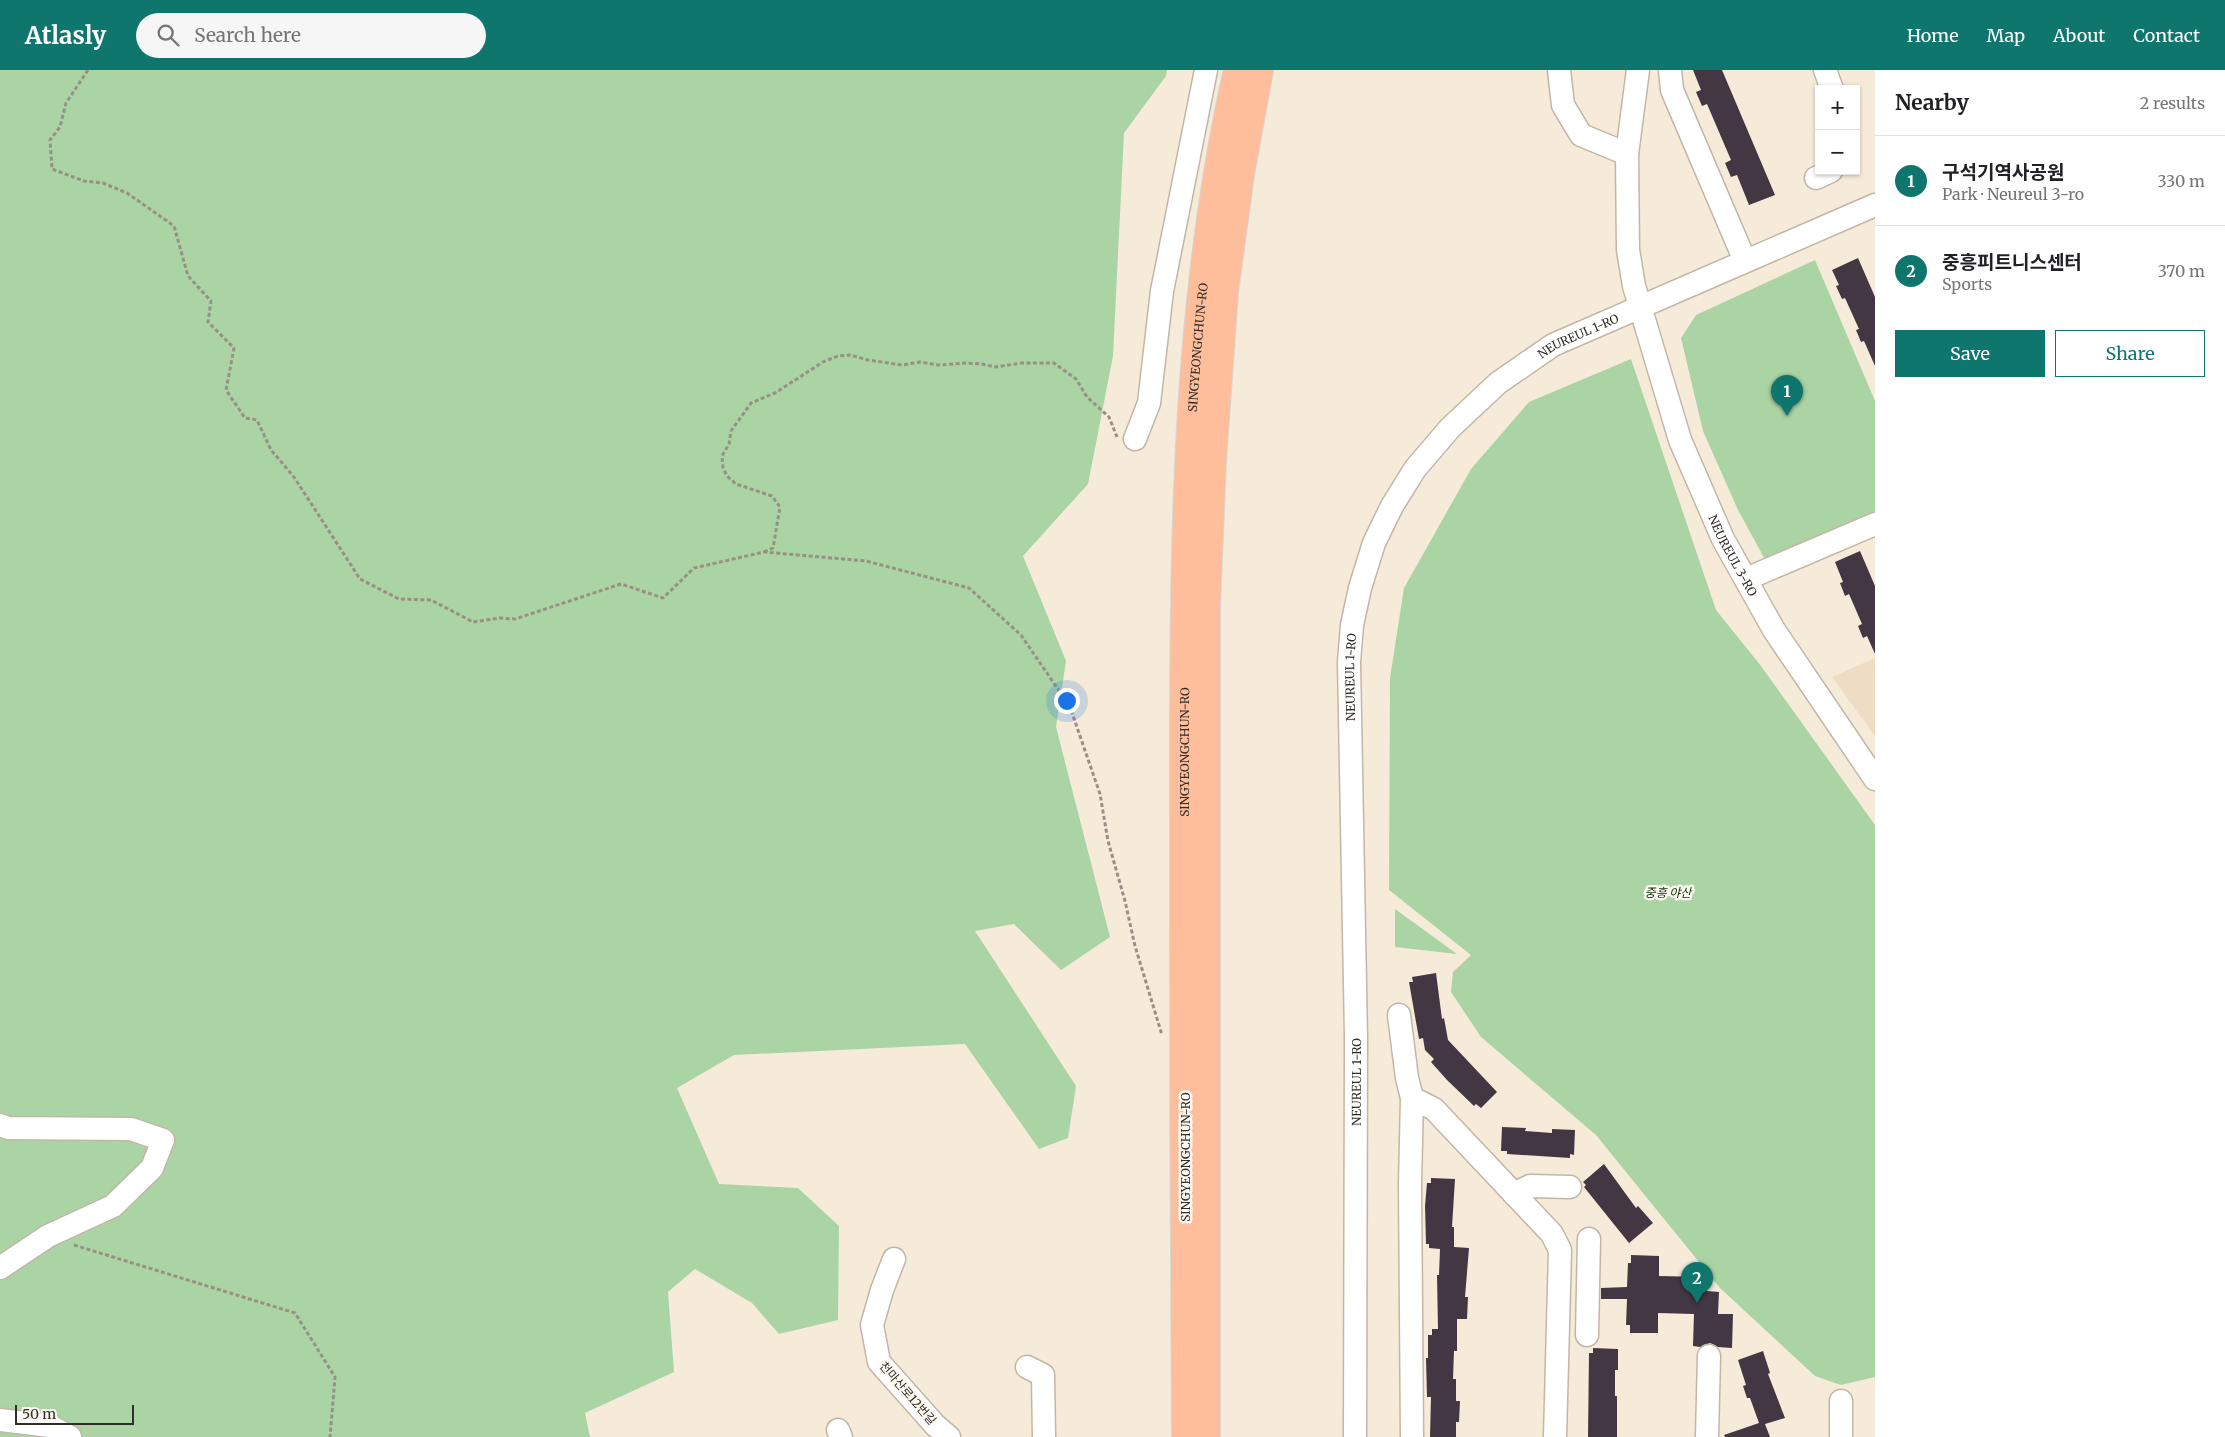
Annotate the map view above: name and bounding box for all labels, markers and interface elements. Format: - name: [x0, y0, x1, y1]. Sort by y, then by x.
- search box: [136, 13, 486, 58]
- text: Atlasly: [25, 20, 106, 51]
- icon: search: [154, 21, 182, 49]
- text: Search here: [194, 23, 301, 47]
- text: Home: [1907, 24, 1959, 47]
- text: Map: [1987, 24, 2025, 47]
- text: About: [2053, 24, 2105, 47]
- text: Contact: [2133, 24, 2200, 47]
- map controls: [1815, 85, 1860, 175]
- button: +: [1815, 85, 1860, 130]
- text: Nearby: [1895, 89, 1969, 116]
- text: 2 results: [2140, 93, 2205, 113]
- button: −: [1815, 130, 1860, 175]
- text: 구석기역사공원: [1942, 160, 2064, 184]
- text: 1: [1907, 171, 1915, 191]
- text: 330 m: [2158, 171, 2205, 191]
- text: Park · Neureul 3-ro: [1942, 184, 2084, 204]
- text: 중흥피트니스센터: [1942, 250, 2082, 274]
- text: 2: [1906, 261, 1916, 281]
- text: 370 m: [2158, 261, 2205, 281]
- text: Sports: [1942, 274, 1992, 294]
- street label: SINGYEONGCHUN-RO: [1184, 282, 1210, 412]
- street label: NEUREUL 1-RO: [1534, 310, 1621, 361]
- button: Save: [1895, 330, 2045, 377]
- button: Share: [2055, 330, 2205, 377]
- pin: 1: [1771, 375, 1803, 416]
- street label: NEUREUL 3-RO: [1706, 512, 1761, 599]
- street label: NEUREUL 1-RO: [1341, 632, 1359, 721]
- street label: SINGYEONGCHUN-RO: [1176, 687, 1192, 817]
- your location: [1054, 688, 1080, 714]
- park label: 중흥 야산: [1645, 885, 1693, 900]
- street label: NEUREUL 1-RO: [1348, 1038, 1364, 1126]
- street label: SINGYEONGCHUN-RO: [1178, 1092, 1193, 1222]
- pin: 2: [1681, 1262, 1713, 1303]
- street label: 천마산로12번길: [877, 1358, 939, 1428]
- scale bar: [15, 1402, 134, 1425]
- text: 50 m: [22, 1405, 56, 1423]

